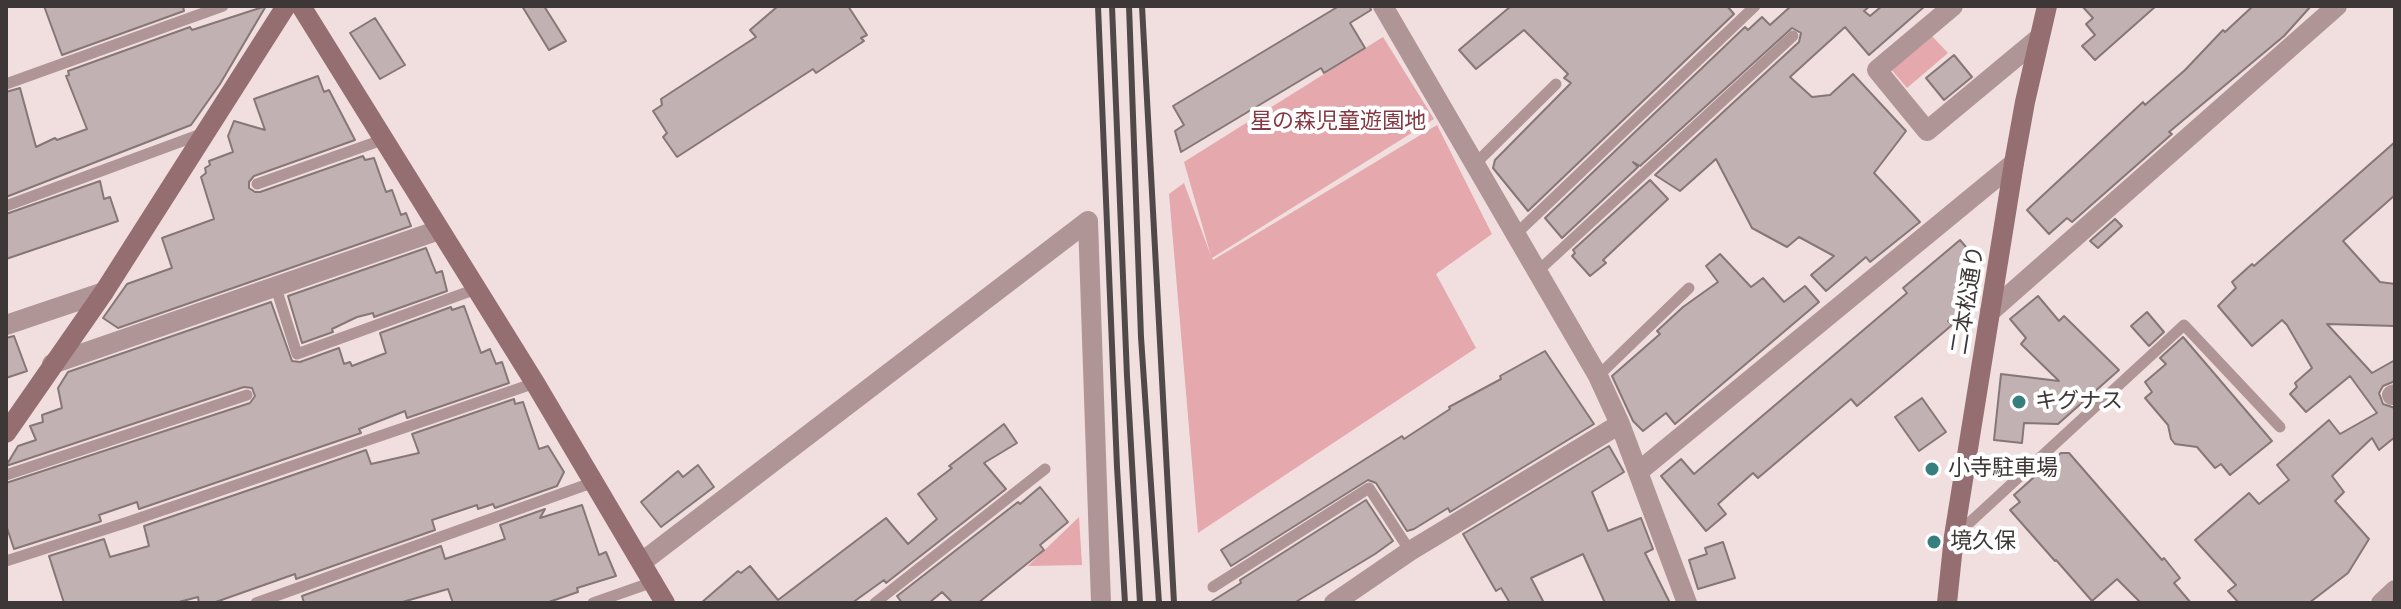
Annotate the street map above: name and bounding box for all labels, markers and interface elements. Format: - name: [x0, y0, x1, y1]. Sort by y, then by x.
- park label: 星の森児童遊園地: [1250, 109, 1426, 135]
- street label: 二本松通り: [1946, 244, 1990, 356]
- place label: キグナス: [2035, 389, 2123, 415]
- marker: キグナス: [2010, 393, 2028, 411]
- place label: 小寺駐車場: [1948, 456, 2058, 482]
- marker: 小寺駐車場: [1923, 460, 1941, 478]
- place label: 境久保: [1950, 529, 2016, 555]
- marker: 境久保: [1925, 533, 1943, 551]

